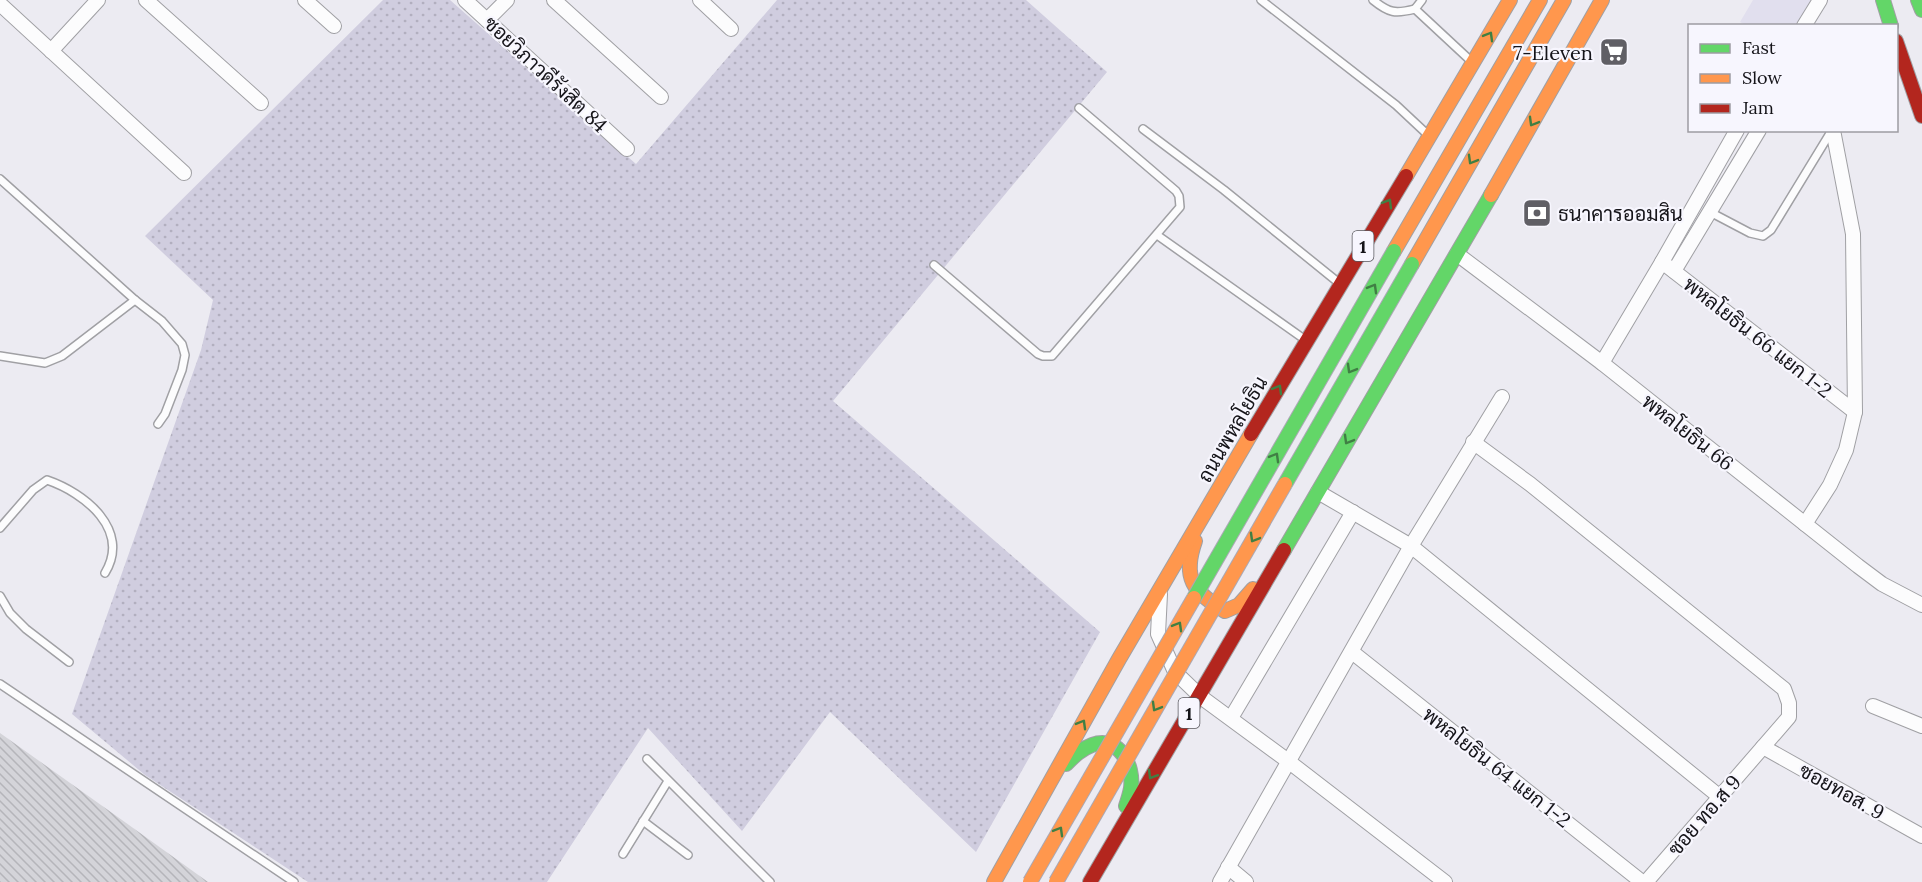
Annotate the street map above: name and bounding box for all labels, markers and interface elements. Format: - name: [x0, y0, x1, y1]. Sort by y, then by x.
- street label: ซอยวิภาวดีรังสิต 84: [479, 10, 613, 138]
- legend: [1688, 24, 1898, 132]
- one-way arrow: [1482, 32, 1493, 42]
- supermarket icon: 7-Eleven: [1598, 36, 1630, 68]
- text: Fast: [1742, 36, 1776, 59]
- place label: 7-Eleven: [1513, 40, 1593, 65]
- text: Slow: [1742, 66, 1782, 89]
- text: Jam: [1741, 96, 1774, 119]
- one-way arrow: [1529, 115, 1540, 126]
- one-way arrow: [1468, 154, 1479, 164]
- bank icon: ธนาคารออมสิน: [1521, 197, 1553, 229]
- one-way arrow: [1381, 199, 1393, 209]
- place label: ธนาคารออมสิน: [1558, 201, 1683, 226]
- road number: 1: [1352, 231, 1374, 261]
- street label: พหลโยธิน 66 แยก 1-2: [1679, 271, 1837, 403]
- one-way arrow: [1365, 284, 1377, 295]
- one-way arrow: [1347, 363, 1359, 373]
- street label: ถนนพหลโยธิน: [1192, 371, 1272, 487]
- one-way arrow: [1271, 385, 1282, 395]
- street label: พหลโยธิน 66: [1637, 388, 1739, 476]
- one-way arrow: [1344, 434, 1355, 444]
- one-way arrow: [1268, 453, 1279, 463]
- one-way arrow: [1250, 532, 1261, 542]
- one-way arrow: [1170, 622, 1182, 632]
- road number: 1: [1178, 698, 1200, 728]
- one-way arrow: [1152, 701, 1164, 711]
- street label: พหลโยธิน 64 แยก 1-2: [1418, 701, 1576, 833]
- one-way arrow: [1075, 720, 1087, 730]
- street label: ซอยทอส. 9: [1795, 757, 1889, 825]
- one-way arrow: [1148, 769, 1160, 779]
- street label: ซอย ทอ.ส 9: [1662, 769, 1746, 861]
- one-way arrow: [1052, 827, 1063, 837]

